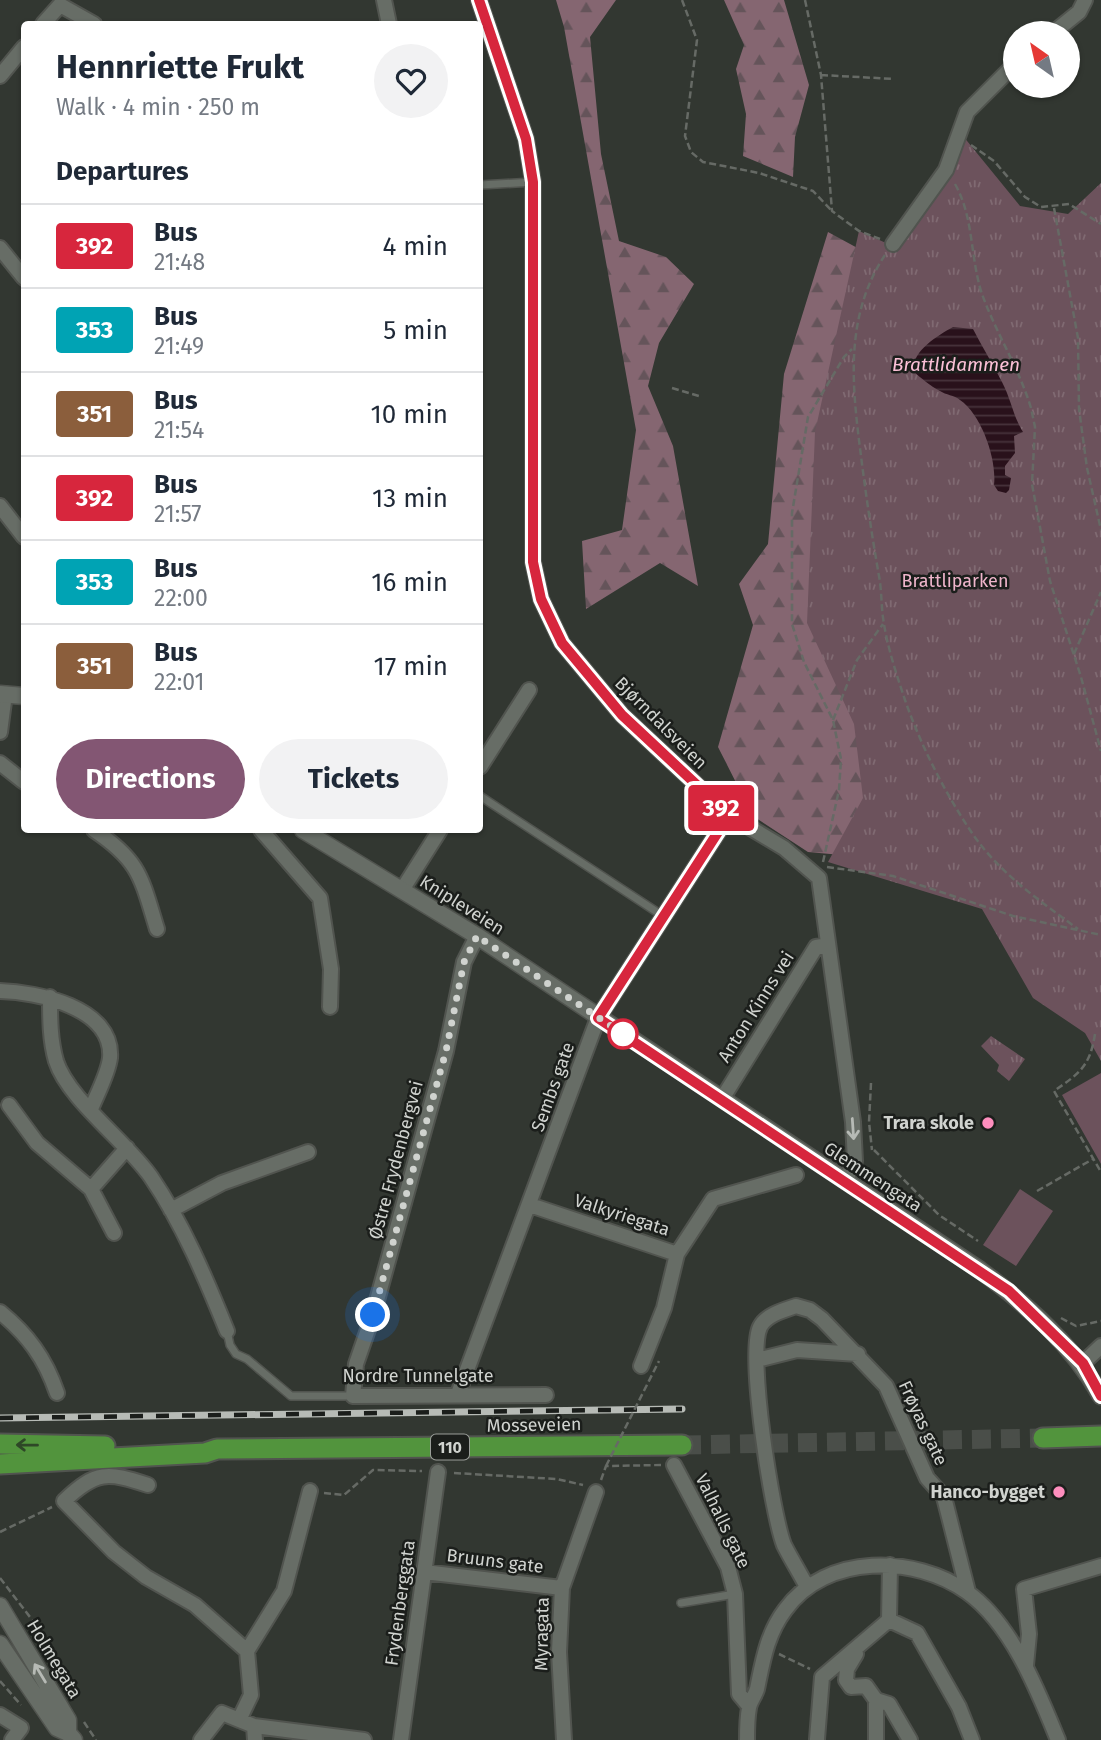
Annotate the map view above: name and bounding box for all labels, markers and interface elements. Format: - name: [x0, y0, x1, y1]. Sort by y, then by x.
- north arrow: [1003, 21, 1080, 98]
- map controls: [1003, 21, 1080, 98]
- button: heart: [374, 44, 448, 118]
- text: Hennriette Frukt: [56, 47, 304, 87]
- text: Walk · 4 min · 250 m: [56, 93, 260, 121]
- text: Departures: [56, 156, 189, 187]
- text: Bus: [154, 217, 197, 248]
- text: 4 min: [382, 231, 448, 262]
- text: 392: [76, 232, 113, 260]
- text: 21:48: [154, 248, 205, 276]
- text: Bus: [154, 301, 197, 332]
- text: 5 min: [383, 315, 448, 346]
- text: 353: [76, 316, 113, 344]
- text: 21:49: [154, 332, 204, 360]
- water label: Brattlidammen: [892, 353, 1020, 376]
- text: Bus: [154, 385, 197, 416]
- text: 10 min: [370, 399, 448, 430]
- text: 351: [77, 400, 112, 428]
- text: 21:54: [154, 416, 204, 444]
- text: Bus: [154, 469, 197, 500]
- text: 13 min: [372, 483, 448, 514]
- text: 392: [76, 484, 113, 512]
- text: 21:57: [154, 500, 202, 528]
- text: Bus: [154, 553, 197, 584]
- text: 16 min: [371, 567, 448, 598]
- text: 353: [76, 568, 113, 596]
- park label: Brattliparken: [902, 570, 1008, 592]
- text: 22:00: [154, 584, 208, 612]
- text: Bus: [154, 637, 197, 668]
- text: 17 min: [373, 651, 448, 682]
- text: 351: [77, 652, 112, 680]
- text: 22:01: [154, 668, 205, 696]
- street label: Bjørndalsveien: [610, 672, 712, 774]
- button: Directions: [56, 739, 245, 819]
- button: Tickets: [259, 739, 448, 819]
- line badge: 392: [681, 785, 761, 831]
- text: 392: [702, 794, 740, 822]
- street label: Knipleveien: [416, 870, 508, 940]
- street label: Anton Kinns vei: [713, 948, 799, 1066]
- unlabelled marker: [608, 1019, 638, 1049]
- street label: Sembs gate: [527, 1039, 579, 1135]
- street label: Østre Frydenbergvei: [364, 1078, 428, 1242]
- place label: Trara skole: [884, 1112, 974, 1134]
- marker: Trara skole: [980, 1115, 996, 1131]
- one-way arrow: [847, 1118, 860, 1140]
- street label: Glemmengata: [820, 1137, 926, 1217]
- street label: Valkyriegata: [571, 1189, 673, 1241]
- your location: [355, 1297, 390, 1332]
- street label: Nordre Tunnelgate: [342, 1365, 494, 1387]
- street label: Frøyas gate: [894, 1377, 952, 1469]
- street label: Mosseveien: [486, 1413, 582, 1437]
- road number: 110: [431, 1434, 469, 1460]
- one-way arrow: [16, 1438, 39, 1452]
- street label: Valhalls gate: [691, 1470, 755, 1572]
- place label: Hanco-bygget: [930, 1481, 1046, 1503]
- marker: Hanco-bygget: [1051, 1484, 1067, 1500]
- street label: Frydenberggata: [380, 1539, 420, 1667]
- street label: Bruuns gate: [445, 1544, 545, 1578]
- street label: Myragata: [530, 1597, 554, 1671]
- street label: Holmegata: [22, 1616, 86, 1702]
- one-way arrow: [32, 1663, 46, 1683]

